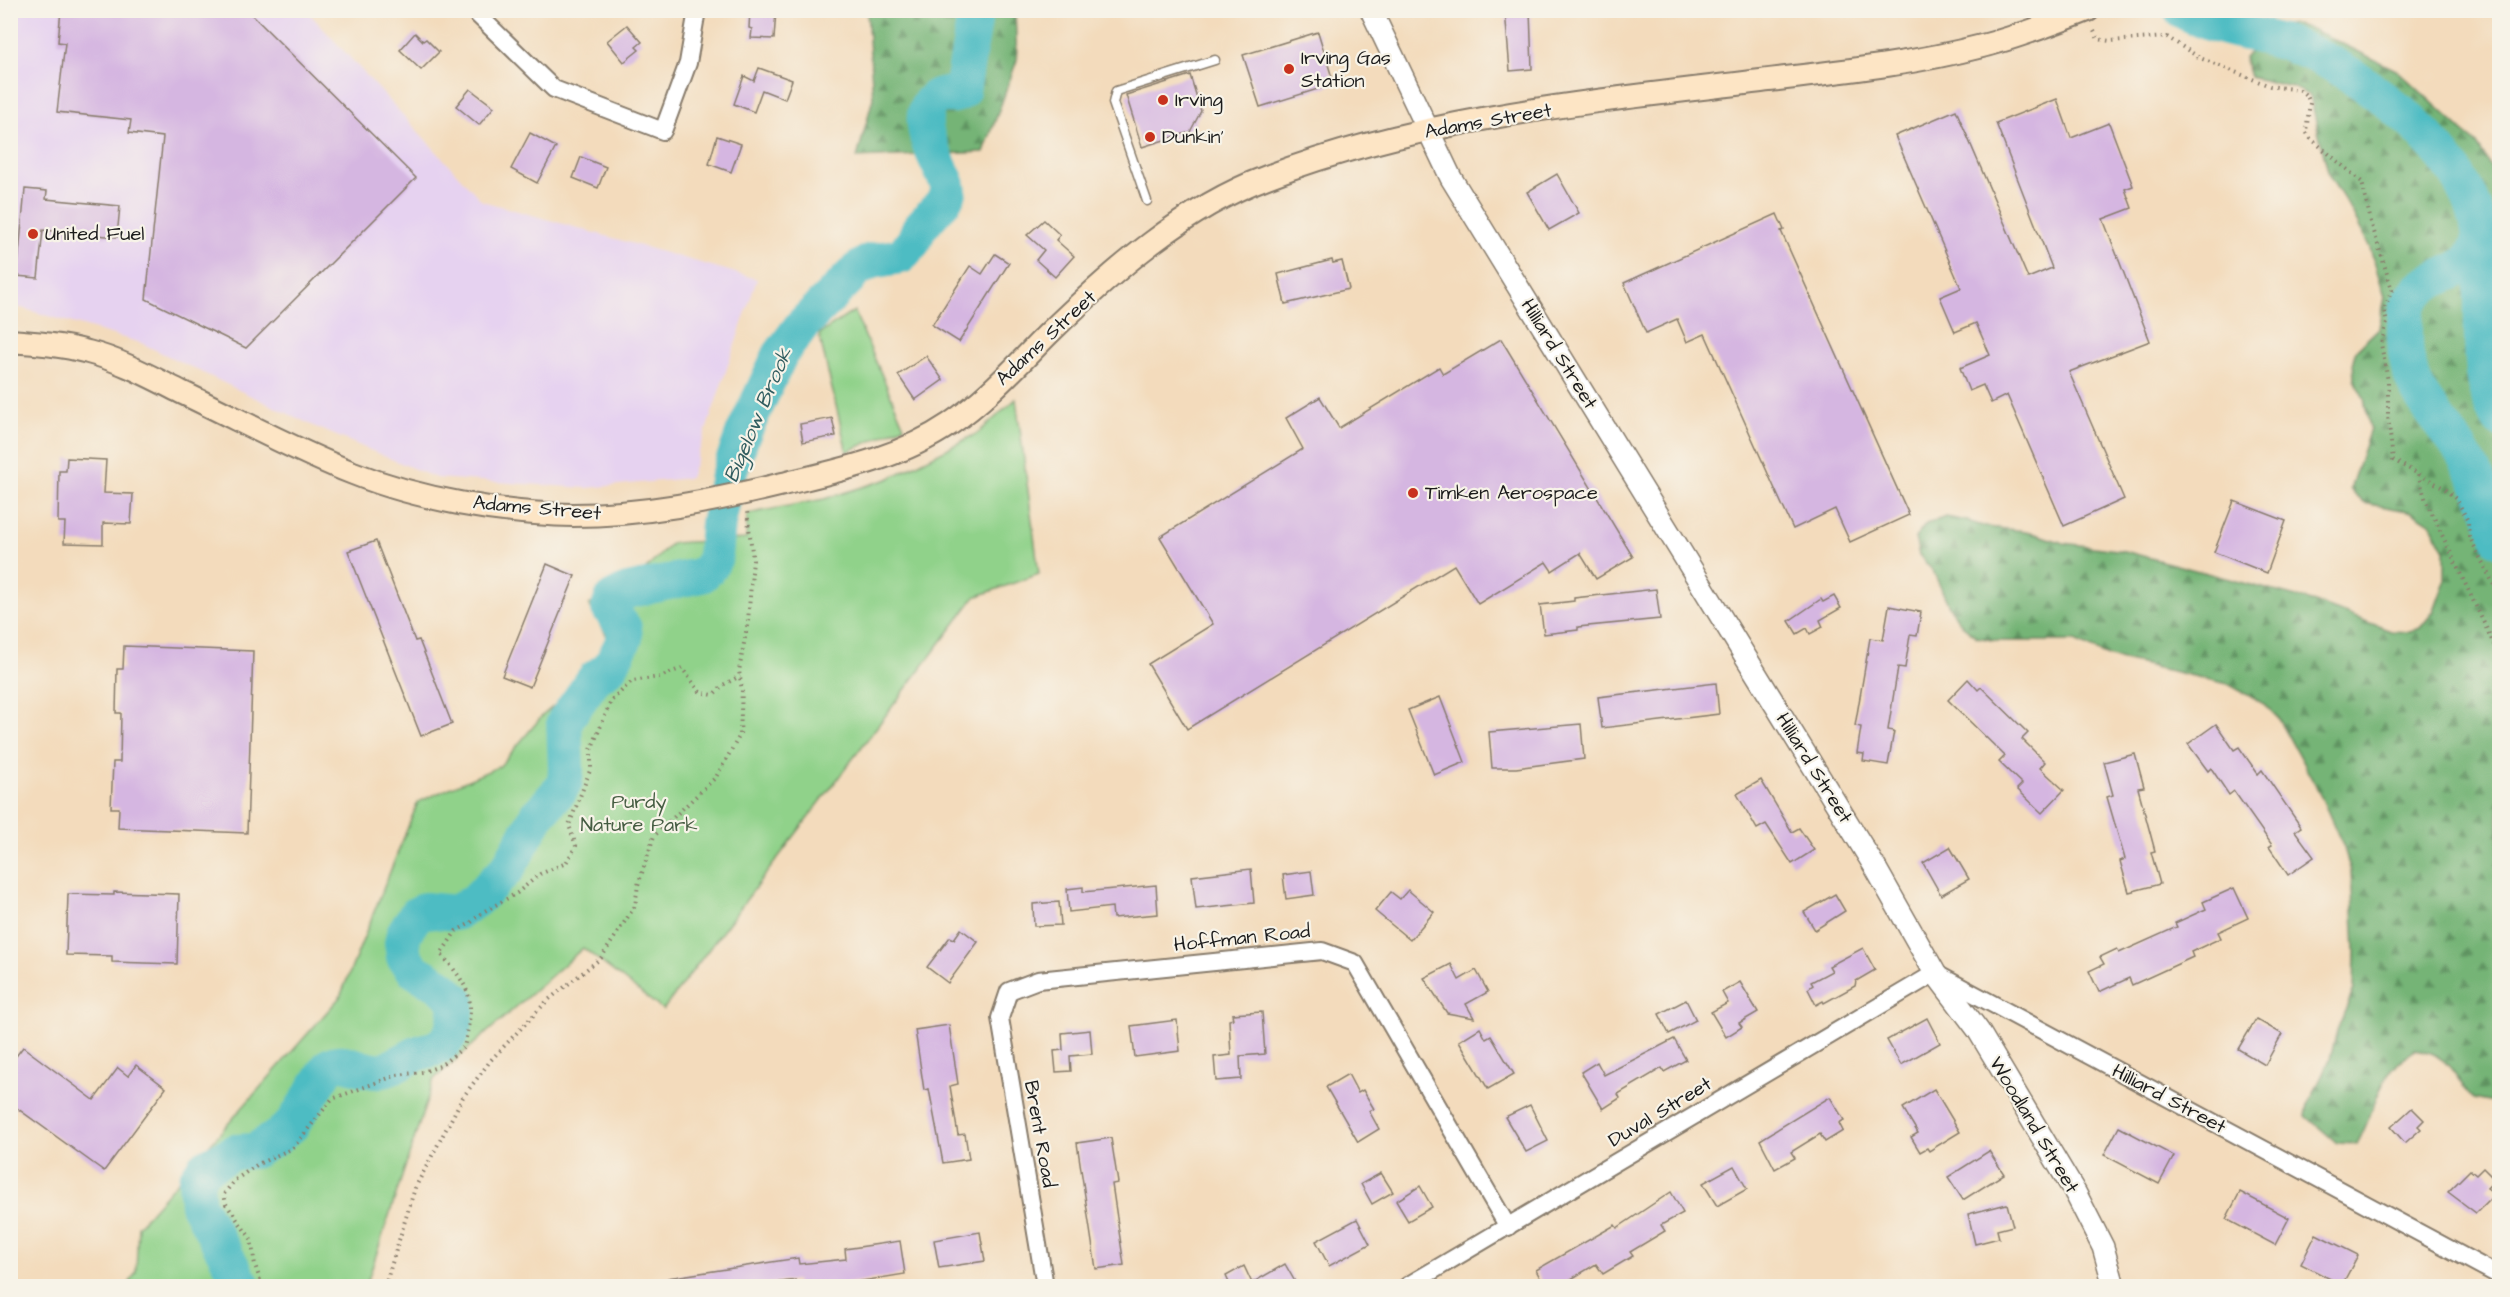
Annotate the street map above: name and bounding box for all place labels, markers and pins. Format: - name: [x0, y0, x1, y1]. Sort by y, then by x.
- place label: Irving Gas Station: [1301, 44, 1391, 95]
- marker: Irving Gas Station: [1282, 62, 1296, 76]
- place label: Irving: [1175, 86, 1223, 115]
- marker: Irving: [1156, 93, 1170, 107]
- place label: Dunkin': [1162, 123, 1224, 151]
- marker: Dunkin': [1143, 130, 1157, 144]
- place label: United Fuel: [45, 220, 144, 248]
- marker: United Fuel: [26, 227, 40, 241]
- place label: Timken Aerospace: [1425, 479, 1598, 507]
- marker: Timken Aerospace: [1406, 486, 1420, 500]

